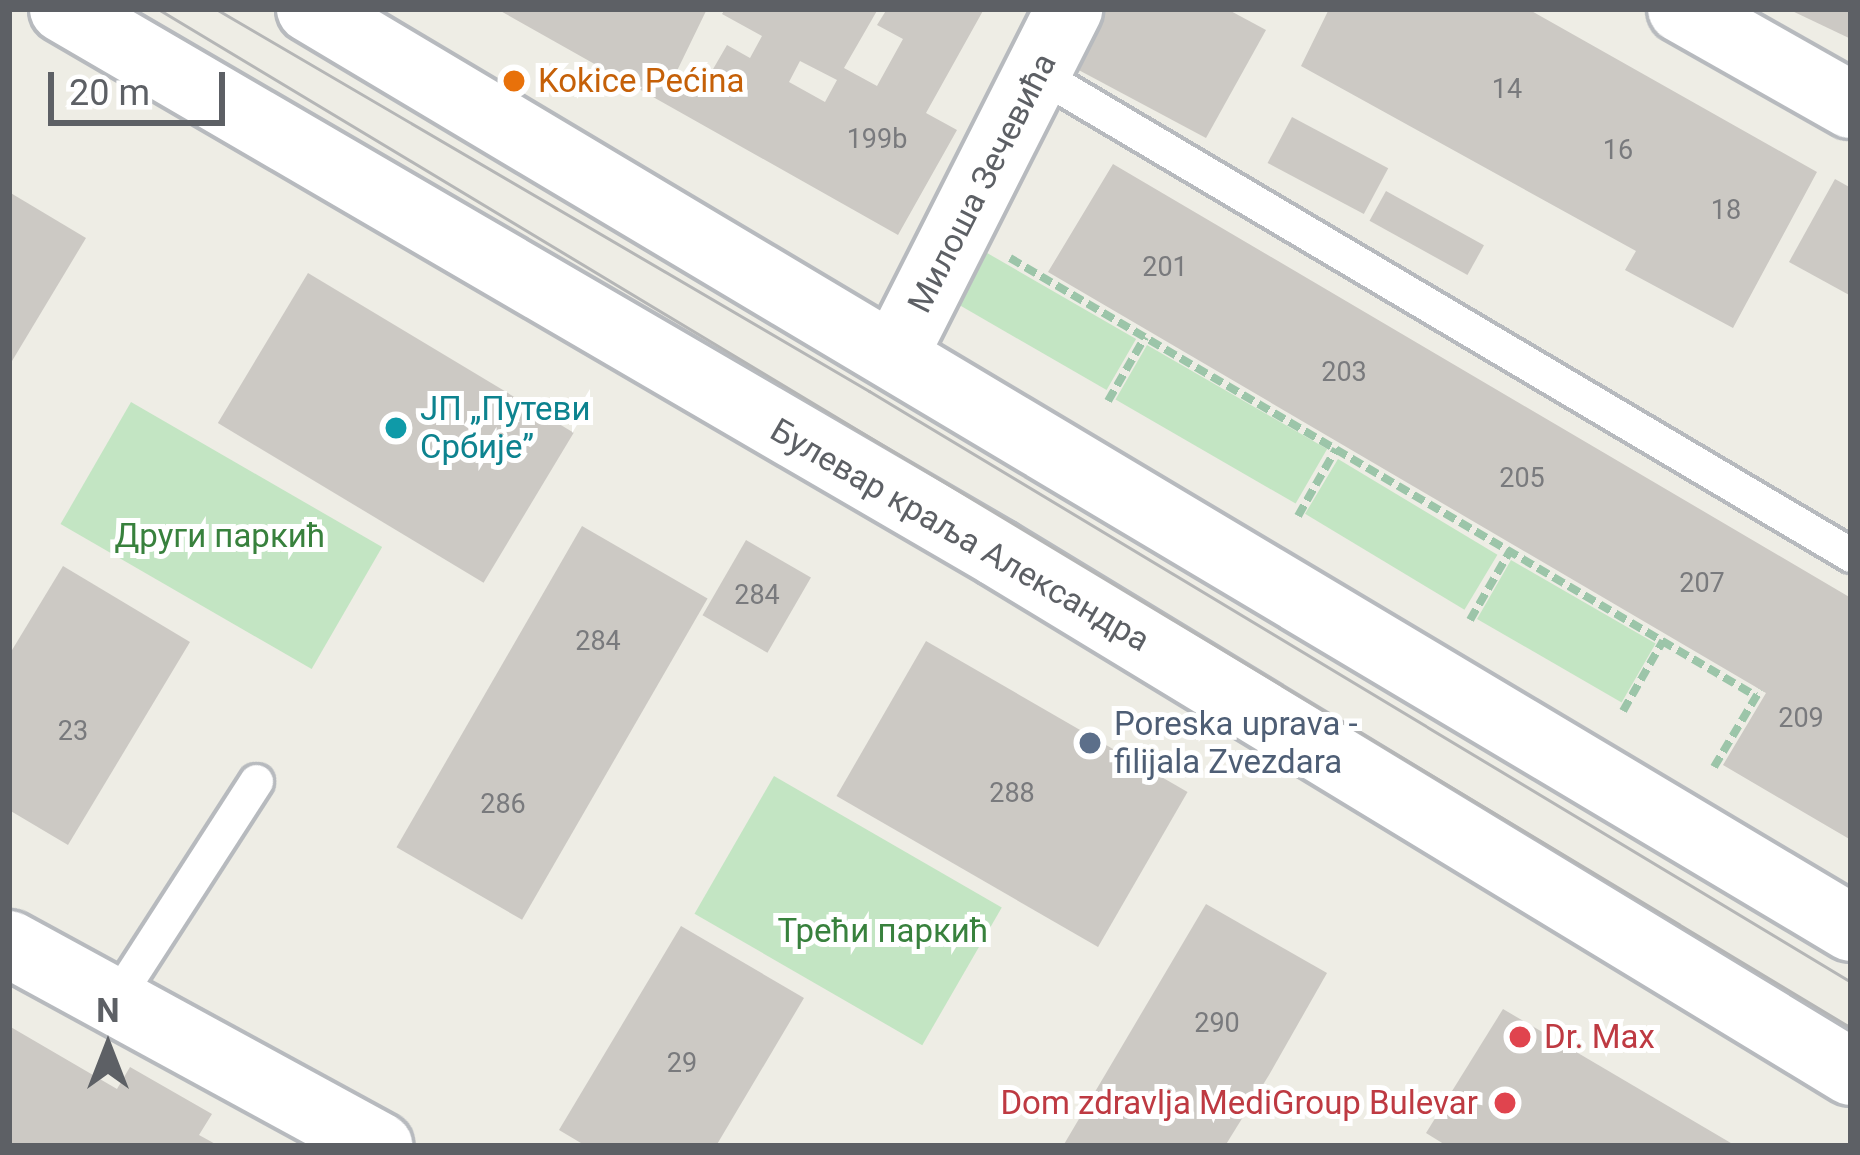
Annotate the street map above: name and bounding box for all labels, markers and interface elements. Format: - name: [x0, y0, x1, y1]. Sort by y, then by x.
- street label: Милоша Зечевића: [900, 47, 1064, 319]
- scale bar: [54, 48, 231, 122]
- place label: Kokice Pećina: [538, 61, 744, 101]
- marker: Kokice Pećina: [501, 68, 527, 94]
- text: 20 m: [69, 72, 150, 114]
- house number: 14: [1492, 74, 1522, 106]
- house number: 199b: [847, 124, 907, 156]
- house number: 16: [1603, 135, 1633, 167]
- house number: 18: [1711, 195, 1741, 227]
- house number: 201: [1142, 252, 1188, 284]
- house number: 203: [1321, 357, 1367, 389]
- place label: ЈП „Путеви Србије”: [420, 389, 590, 467]
- street label: Булевар краља Александра: [764, 410, 1156, 660]
- marker: ЈП „Путеви Србије”: [383, 415, 409, 441]
- house number: 205: [1499, 463, 1545, 495]
- park label: Други паркић: [115, 516, 325, 556]
- house number: 207: [1679, 568, 1725, 600]
- house number: 284: [734, 580, 780, 612]
- house number: 284: [575, 626, 621, 658]
- house number: 209: [1778, 703, 1824, 735]
- place label: Poreska uprava - filijala Zvezdara: [1114, 704, 1358, 782]
- house number: 23: [58, 716, 88, 748]
- marker: Poreska uprava - filijala Zvezdara: [1077, 730, 1103, 756]
- house number: 288: [989, 778, 1035, 810]
- house number: 286: [480, 789, 526, 821]
- park label: Трећи паркић: [777, 911, 989, 951]
- north arrow: [48, 987, 168, 1107]
- text: N: [96, 991, 120, 1030]
- house number: 290: [1194, 1008, 1240, 1040]
- place label: Dr. Max: [1544, 1017, 1655, 1057]
- marker: Dr. Max: [1507, 1024, 1533, 1050]
- house number: 29: [667, 1048, 697, 1080]
- place label: Dom zdravlja MediGroup Bulevar: [1000, 1083, 1478, 1123]
- marker: Dom zdravlja MediGroup Bulevar: [1489, 1087, 1521, 1119]

